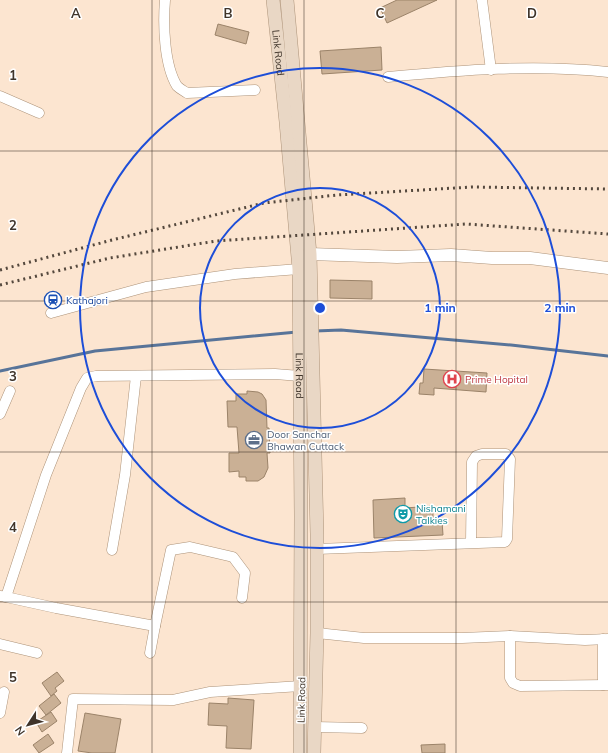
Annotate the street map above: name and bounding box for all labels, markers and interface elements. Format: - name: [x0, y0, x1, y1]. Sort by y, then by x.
- text: A: [71, 5, 81, 21]
- text: B: [224, 5, 233, 21]
- text: C: [376, 5, 385, 21]
- text: D: [527, 5, 537, 21]
- street label: Link Road: [269, 29, 287, 76]
- text: 1: [9, 67, 17, 83]
- text: 2: [9, 217, 17, 233]
- station icon: Kathajori: [43, 290, 63, 310]
- place label: Kathajori: [66, 294, 108, 307]
- text: 1 min: [424, 300, 456, 315]
- text: 2 min: [544, 300, 576, 315]
- centre of rings: [313, 301, 327, 315]
- street label: Link Road: [293, 353, 306, 399]
- text: 3: [9, 368, 17, 384]
- hospital icon: Prime Hopital: [442, 369, 462, 389]
- place label: Prime Hopital: [465, 373, 528, 386]
- place label: Door Sanchar Bhawan Cuttack: [267, 428, 345, 453]
- office icon: Door Sanchar Bhawan Cuttack: [244, 430, 264, 450]
- place label: Nishamani Talkies: [416, 502, 466, 527]
- theatre icon: Nishamani Talkies: [393, 504, 413, 524]
- text: 4: [9, 519, 17, 535]
- text: 5: [9, 669, 17, 685]
- street label: Link Road: [295, 677, 308, 723]
- north arrow: [8, 705, 48, 745]
- text: N: [12, 723, 28, 738]

